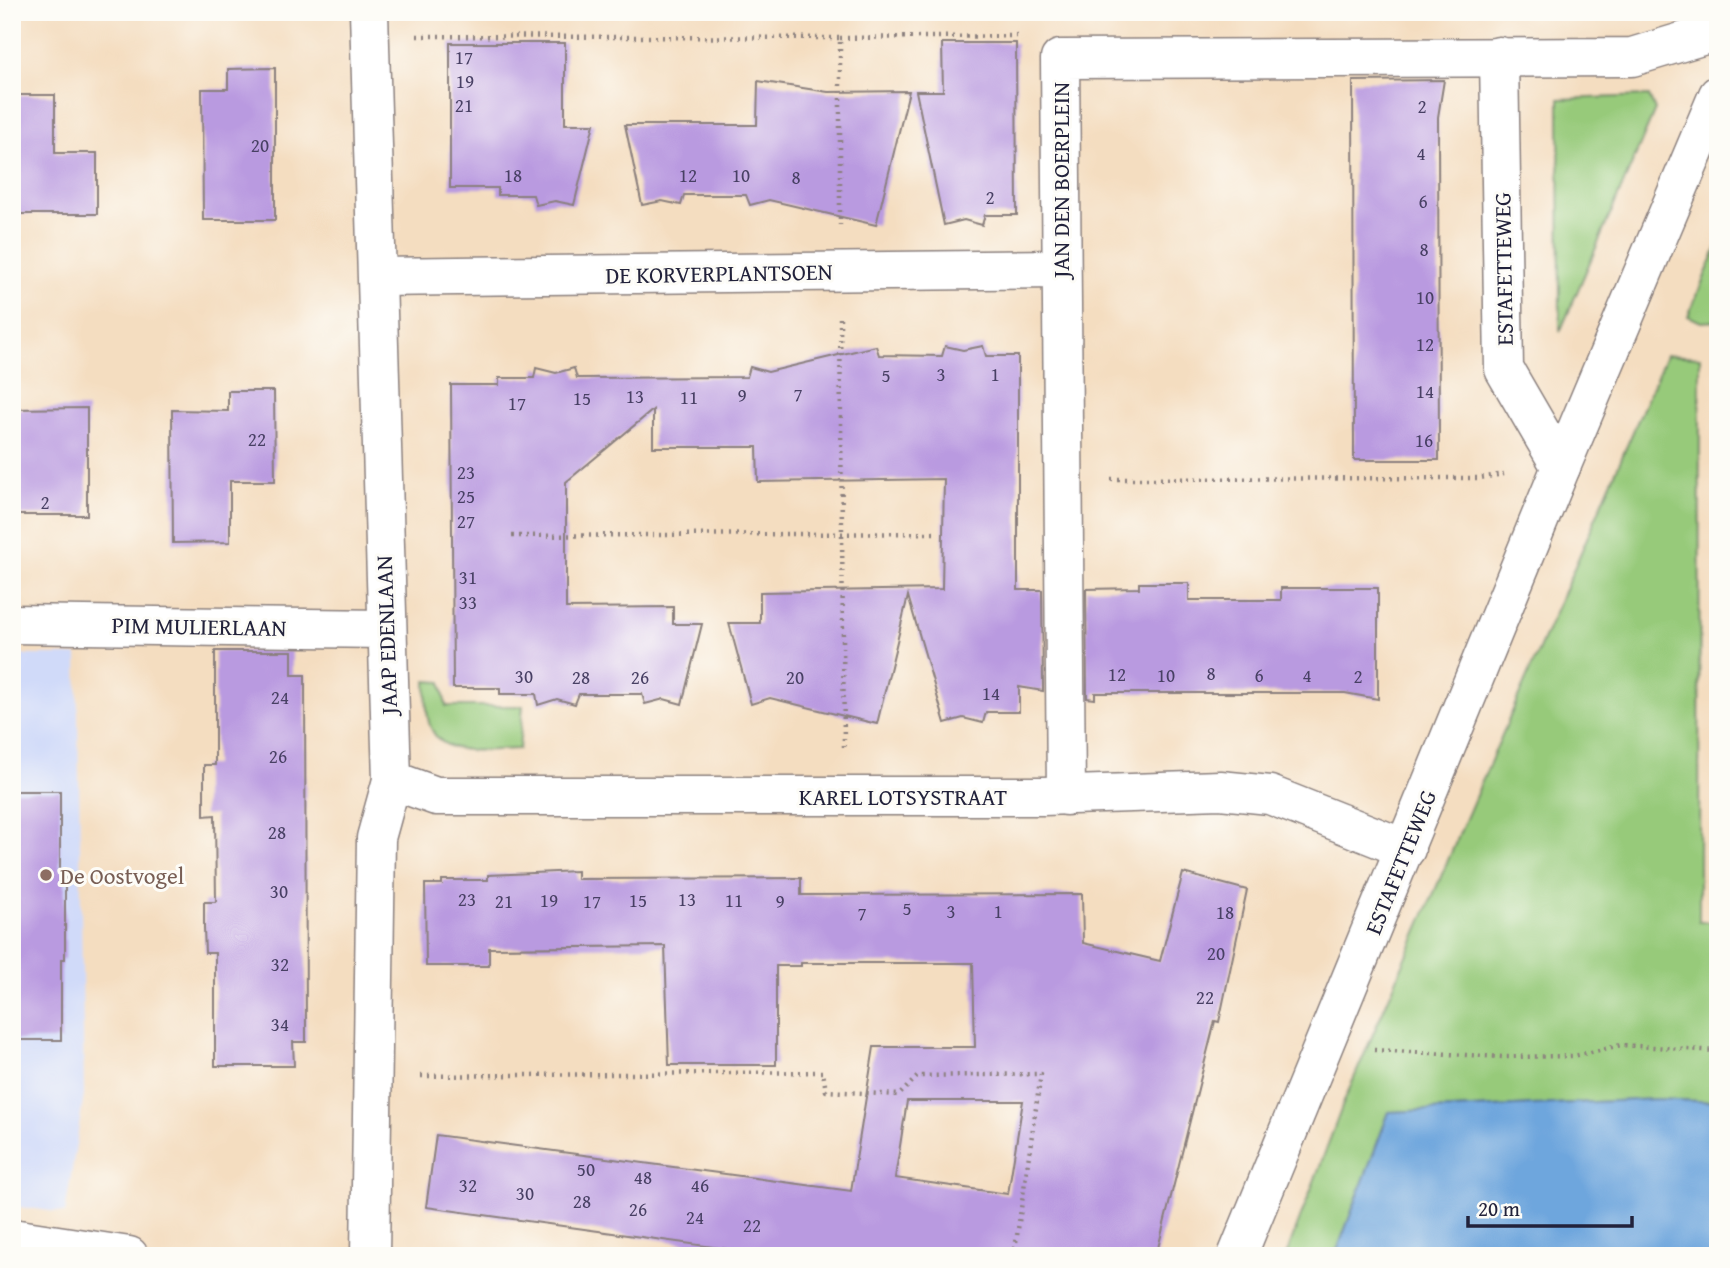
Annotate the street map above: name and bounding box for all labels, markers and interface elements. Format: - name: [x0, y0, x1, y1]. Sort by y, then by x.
- house number: 17: [455, 43, 473, 71]
- house number: 19: [456, 67, 474, 95]
- street label: JAN DEN BOERPLEIN: [1044, 82, 1077, 281]
- house number: 21: [455, 91, 473, 119]
- house number: 2: [1417, 92, 1427, 120]
- house number: 20: [251, 131, 269, 159]
- house number: 4: [1416, 139, 1426, 167]
- house number: 18: [504, 161, 522, 189]
- house number: 12: [679, 161, 697, 189]
- house number: 10: [732, 161, 750, 189]
- house number: 8: [791, 163, 801, 191]
- house number: 2: [985, 183, 995, 211]
- house number: 6: [1418, 187, 1428, 215]
- street label: ESTAFETTEWEG: [1485, 192, 1521, 346]
- house number: 8: [1419, 235, 1429, 263]
- street label: DE KORVERPLANTSOEN: [605, 255, 833, 291]
- house number: 10: [1416, 283, 1434, 311]
- house number: 12: [1416, 330, 1434, 358]
- house number: 3: [936, 360, 946, 388]
- house number: 1: [990, 360, 1000, 388]
- house number: 5: [881, 361, 891, 389]
- house number: 14: [1416, 377, 1434, 405]
- house number: 7: [793, 380, 803, 408]
- house number: 9: [737, 381, 747, 409]
- house number: 13: [626, 382, 644, 410]
- house number: 11: [680, 383, 698, 411]
- house number: 15: [573, 384, 591, 412]
- house number: 17: [508, 389, 526, 417]
- house number: 22: [248, 425, 266, 453]
- house number: 16: [1415, 426, 1433, 454]
- house number: 23: [457, 458, 475, 486]
- house number: 25: [457, 482, 475, 510]
- house number: 2: [40, 488, 50, 516]
- house number: 27: [457, 507, 475, 535]
- street label: JAAP EDENLAAN: [367, 555, 405, 718]
- house number: 31: [459, 563, 477, 591]
- house number: 33: [459, 588, 477, 616]
- street label: PIM MULIERLAAN: [111, 608, 287, 644]
- house number: 8: [1206, 659, 1216, 687]
- house number: 12: [1108, 660, 1126, 688]
- house number: 10: [1157, 661, 1175, 689]
- house number: 6: [1254, 661, 1264, 689]
- house number: 4: [1302, 661, 1312, 689]
- house number: 30: [515, 662, 533, 690]
- house number: 2: [1353, 662, 1363, 690]
- house number: 28: [572, 663, 590, 691]
- house number: 26: [631, 663, 649, 691]
- house number: 20: [786, 663, 804, 691]
- house number: 14: [982, 679, 1000, 707]
- house number: 24: [271, 683, 289, 711]
- house number: 26: [269, 742, 287, 770]
- street label: KAREL LOTSYSTRAAT: [799, 780, 1007, 813]
- street label: ESTAFETTEWEG: [1356, 784, 1444, 939]
- house number: 28: [268, 818, 286, 846]
- place label: De Oostvogel: [60, 859, 184, 892]
- marker: De Oostvogel: [38, 867, 54, 883]
- house number: 30: [270, 877, 288, 905]
- house number: 23: [458, 885, 476, 913]
- house number: 13: [678, 885, 696, 913]
- house number: 19: [540, 886, 558, 914]
- house number: 15: [629, 886, 647, 914]
- house number: 11: [725, 886, 743, 914]
- house number: 21: [495, 887, 513, 915]
- house number: 17: [583, 887, 601, 915]
- house number: 9: [775, 887, 785, 915]
- house number: 5: [902, 894, 912, 922]
- house number: 3: [946, 897, 956, 925]
- house number: 1: [993, 897, 1003, 925]
- house number: 18: [1216, 898, 1234, 926]
- house number: 7: [857, 899, 867, 927]
- house number: 20: [1207, 939, 1225, 967]
- house number: 32: [271, 950, 289, 978]
- house number: 22: [1196, 983, 1214, 1011]
- house number: 34: [271, 1010, 289, 1038]
- house number: 50: [577, 1155, 595, 1183]
- house number: 48: [634, 1163, 652, 1191]
- house number: 32: [459, 1171, 477, 1199]
- house number: 46: [691, 1171, 709, 1199]
- house number: 30: [516, 1179, 534, 1207]
- scale bar: [1468, 1184, 1632, 1228]
- house number: 28: [573, 1187, 591, 1215]
- text: 20 m: [1478, 1193, 1520, 1224]
- house number: 26: [629, 1195, 647, 1223]
- house number: 24: [686, 1203, 704, 1231]
- house number: 22: [743, 1211, 761, 1239]

